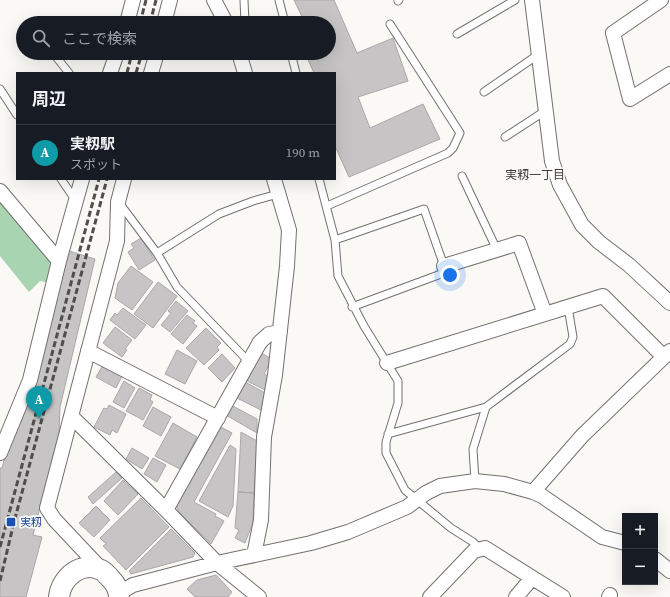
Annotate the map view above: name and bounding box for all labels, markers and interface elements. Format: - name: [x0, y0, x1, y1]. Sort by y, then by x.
- search box: [16, 16, 336, 60]
- icon: search: [30, 27, 52, 49]
- text: ここで検索: [62, 28, 137, 49]
- text: 周辺: [32, 87, 66, 111]
- text: 実籾駅: [70, 133, 115, 154]
- text: A: [41, 144, 49, 161]
- text: 190 m: [286, 144, 320, 161]
- text: スポット: [70, 156, 122, 173]
- district label: 実籾一丁目: [505, 167, 565, 183]
- your location: [440, 265, 460, 285]
- pin: A: [26, 386, 52, 419]
- map controls: [622, 513, 658, 585]
- button: +: [622, 513, 658, 549]
- place label: 実籾: [20, 515, 42, 530]
- marker: 実籾: [5, 516, 17, 528]
- button: −: [622, 549, 658, 585]

